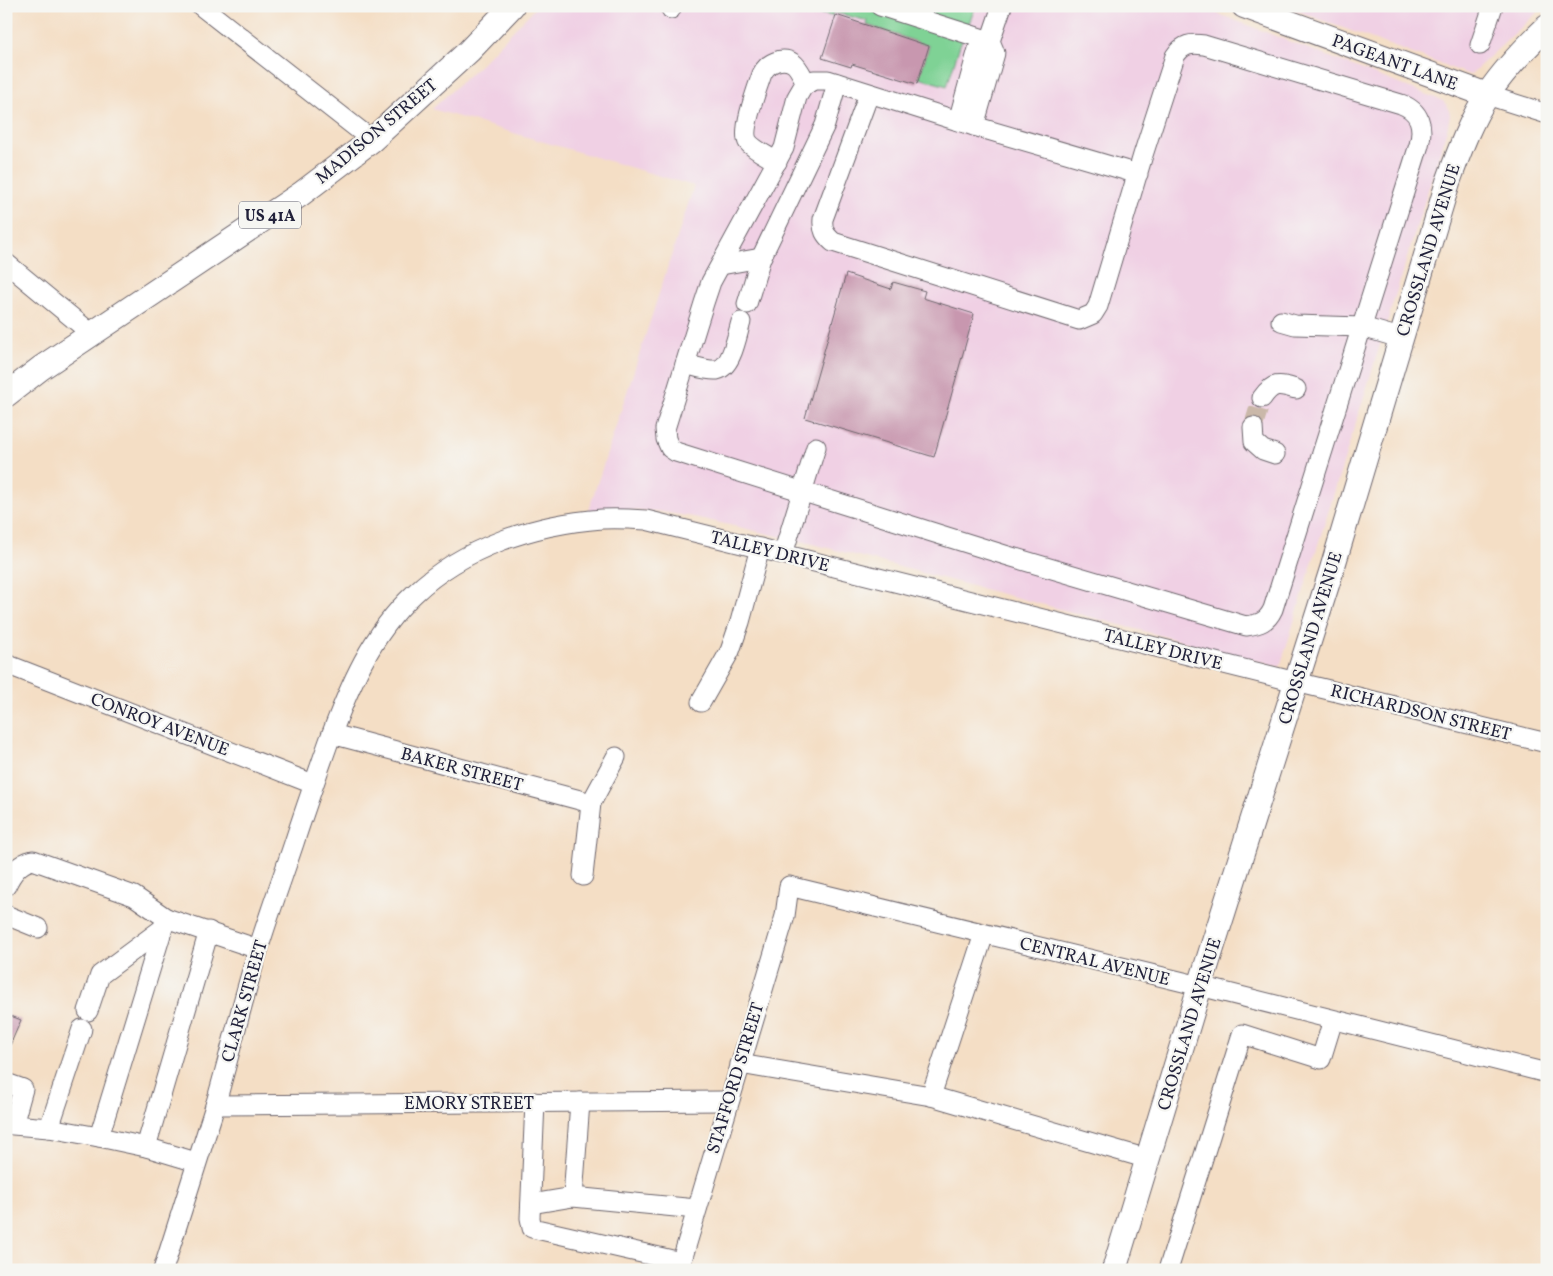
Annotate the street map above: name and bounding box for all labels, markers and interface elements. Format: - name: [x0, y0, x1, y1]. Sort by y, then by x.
- street label: PAGEANT LANE: [1328, 29, 1461, 98]
- street label: MADISON STREET: [311, 73, 444, 191]
- street label: CROSSLAND AVENUE: [1391, 161, 1468, 340]
- road number: US 41A: [239, 202, 301, 228]
- street label: TALLEY DRIVE: [707, 526, 832, 579]
- street label: CROSSLAND AVENUE: [1273, 549, 1350, 728]
- street label: TALLEY DRIVE: [1100, 624, 1225, 677]
- street label: RICHARDSON STREET: [1328, 679, 1514, 748]
- street label: CONROY AVENUE: [87, 687, 233, 763]
- street label: BAKER STREET: [398, 742, 526, 799]
- street label: CENTRAL AVENUE: [1017, 932, 1173, 993]
- street label: CROSSLAND AVENUE: [1152, 935, 1229, 1114]
- street label: CLARK STREET: [216, 937, 275, 1065]
- street label: STAFFORD STREET: [702, 999, 771, 1157]
- street label: EMORY STREET: [404, 1092, 534, 1117]

